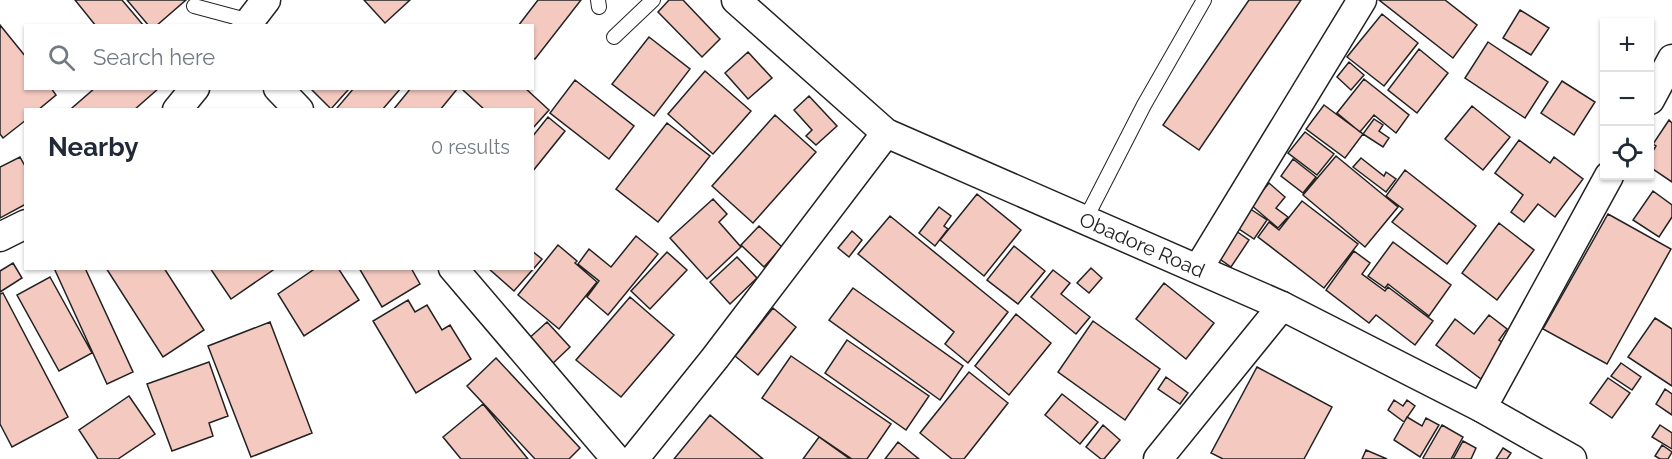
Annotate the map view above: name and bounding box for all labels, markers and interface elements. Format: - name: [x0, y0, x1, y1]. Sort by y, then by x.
- map controls: [1600, 18, 1654, 180]
- button: +: [1600, 18, 1654, 72]
- search box: [24, 24, 534, 90]
- icon: search: [45, 41, 78, 74]
- text: Search here: [93, 44, 215, 70]
- button: −: [1600, 72, 1654, 126]
- button: locate: [1600, 126, 1654, 180]
- text: Nearby: [48, 132, 138, 162]
- text: 0 results: [431, 135, 510, 159]
- street label: Obadore Road: [1076, 207, 1208, 283]

